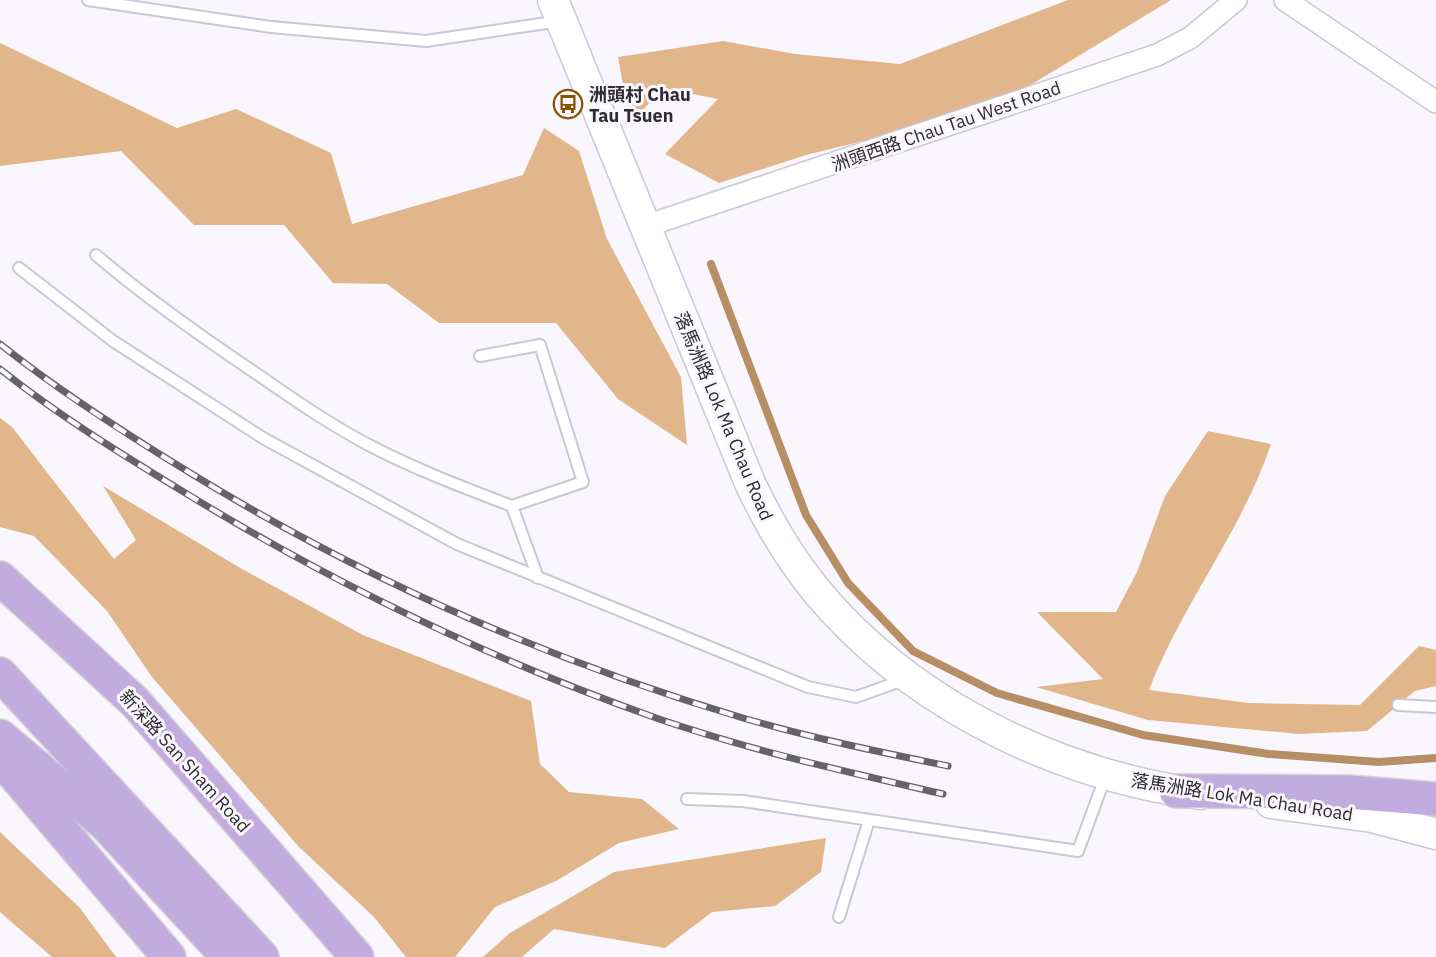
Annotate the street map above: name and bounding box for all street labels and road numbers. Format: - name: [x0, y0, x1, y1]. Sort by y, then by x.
- street label: 洲頭西路 Chau Tau West Road: [828, 76, 1064, 176]
- street label: 落馬洲路 Lok Ma Chau Road: [670, 308, 778, 524]
- street label: 新深路 San Sham Road: [115, 685, 255, 837]
- street label: 落馬洲路 Lok Ma Chau Road: [1129, 768, 1355, 826]

